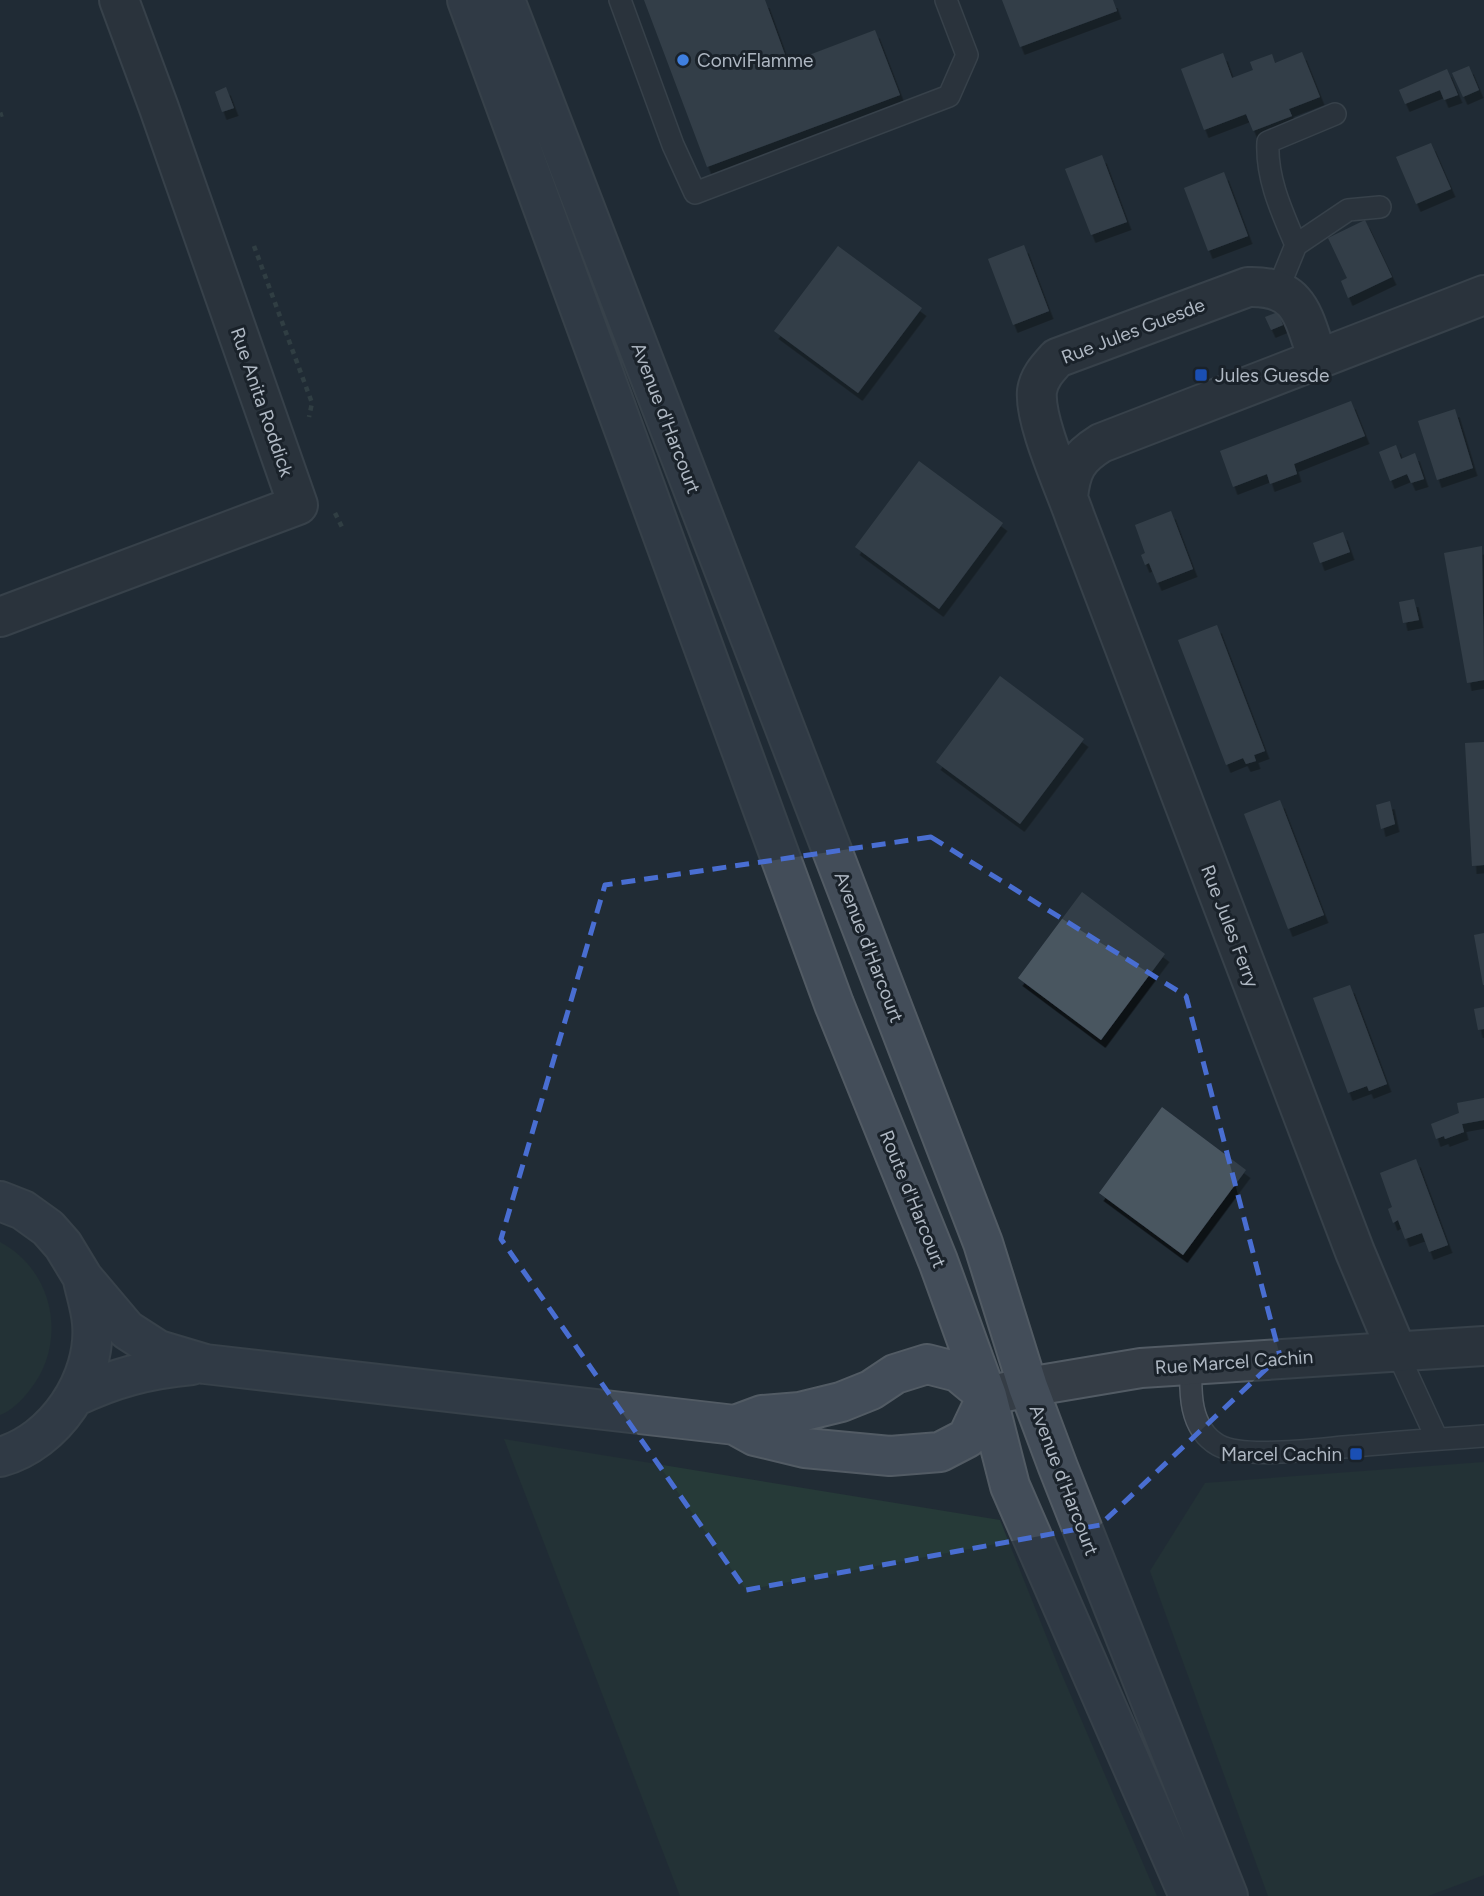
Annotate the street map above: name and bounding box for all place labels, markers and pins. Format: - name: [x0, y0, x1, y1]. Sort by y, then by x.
- place label: ConviFlamme: [697, 49, 813, 72]
- marker: ConviFlamme: [675, 52, 691, 68]
- place label: Jules Guesde: [1215, 364, 1329, 387]
- marker: Jules Guesde: [1193, 367, 1209, 383]
- place label: Marcel Cachin: [1221, 1443, 1342, 1466]
- marker: Marcel Cachin: [1348, 1446, 1364, 1462]

